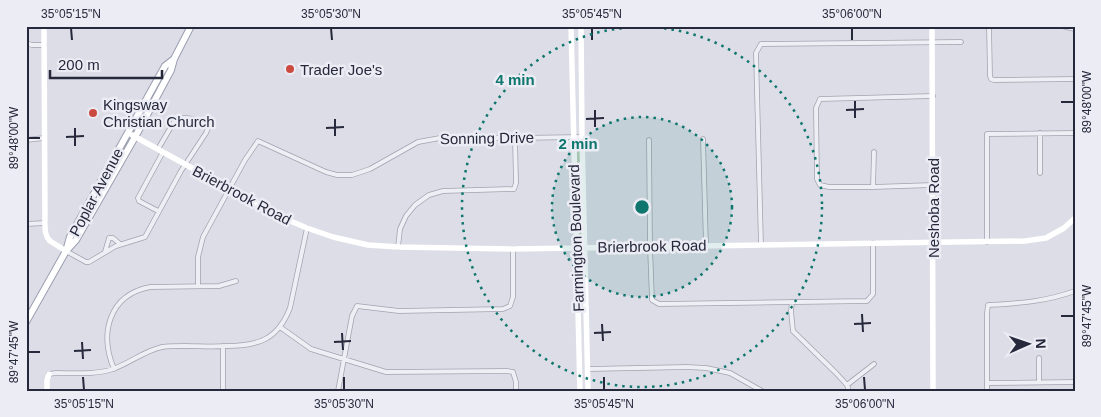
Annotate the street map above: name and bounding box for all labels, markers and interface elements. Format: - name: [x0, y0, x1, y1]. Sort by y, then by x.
- text: 35°05'15"N: [41, 7, 101, 21]
- text: 35°05'30"N: [301, 7, 361, 21]
- text: 35°05'45"N: [562, 7, 622, 21]
- text: 35°06'00"N: [822, 7, 882, 21]
- scale bar: [50, 48, 162, 80]
- text: 200 m: [58, 56, 100, 73]
- place label: Trader Joe's: [300, 61, 382, 78]
- marker: Trader Joe's: [284, 63, 296, 75]
- text: 89°48'00"W: [1080, 70, 1094, 133]
- text: 4 min: [495, 71, 535, 88]
- place label: Kingsway Christian Church: [103, 96, 215, 130]
- text: 89°48'00"W: [7, 106, 21, 169]
- marker: Kingsway Christian Church: [87, 107, 99, 119]
- street label: Sonning Drive: [440, 129, 534, 147]
- text: 2 min: [558, 135, 598, 152]
- street label: Poplar Avenue: [66, 145, 126, 239]
- street label: Neshoba Road: [925, 158, 942, 258]
- street label: Brierbrook Road: [190, 162, 294, 228]
- street label: Farmington Boulevard: [565, 164, 587, 312]
- centre of rings: [633, 198, 651, 216]
- street label: Brierbrook Road: [597, 237, 707, 255]
- text: 89°47'45"W: [1080, 284, 1094, 347]
- text: 89°47'45"W: [7, 320, 21, 383]
- north arrow: [1004, 320, 1054, 370]
- text: N: [1033, 338, 1049, 349]
- text: 35°05'15"N: [54, 397, 114, 411]
- text: 35°05'30"N: [314, 397, 374, 411]
- text: 35°05'45"N: [574, 397, 634, 411]
- text: 35°06'00"N: [835, 397, 895, 411]

